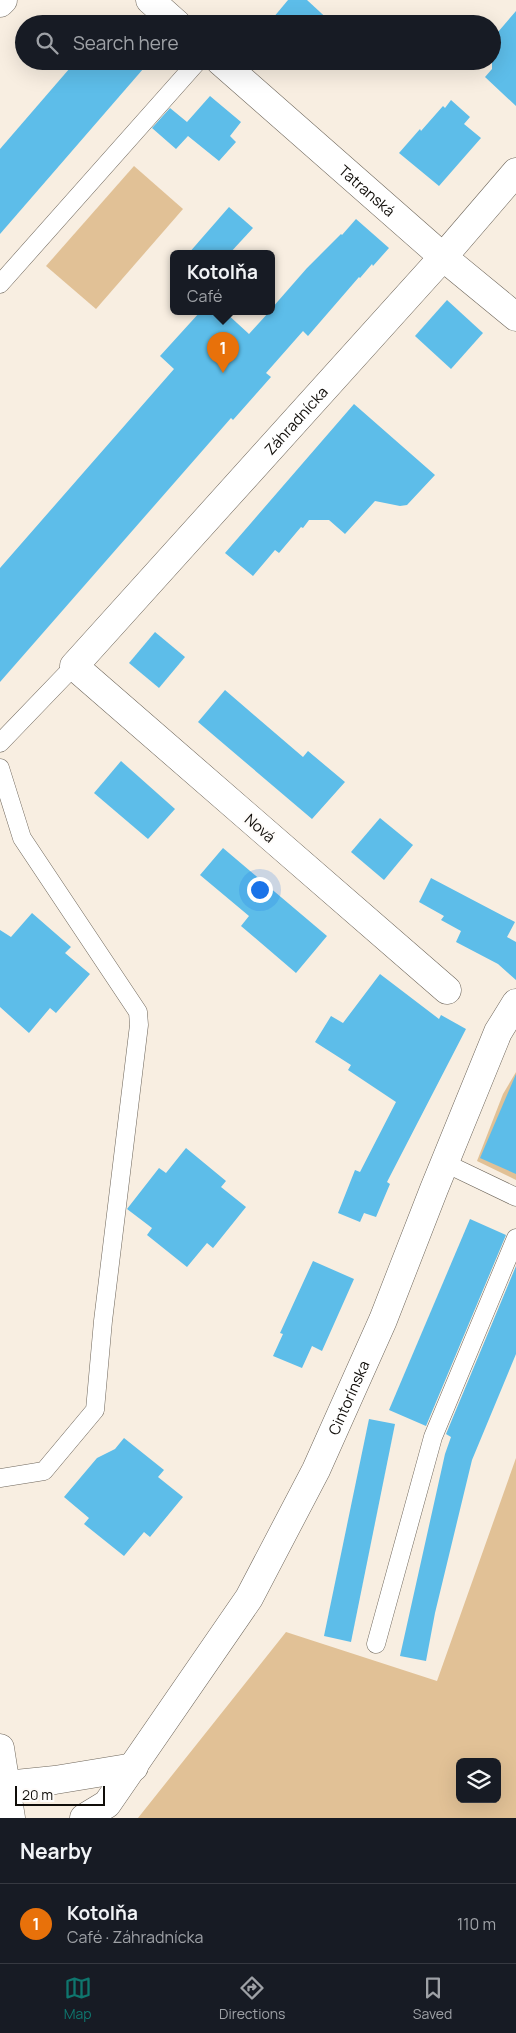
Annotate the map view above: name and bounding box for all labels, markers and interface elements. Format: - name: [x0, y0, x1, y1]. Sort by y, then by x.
- search box: [15, 15, 501, 70]
- icon: search: [33, 29, 61, 57]
- text: Search here: [73, 30, 179, 56]
- street label: Tatranská: [335, 160, 400, 221]
- popup: [170, 250, 275, 315]
- text: Kotolňa: [187, 259, 258, 285]
- text: Café: [187, 285, 222, 307]
- pin: 1: [207, 332, 239, 373]
- street label: Záhradnícka: [259, 382, 332, 459]
- street label: Nová: [240, 809, 280, 847]
- your location: [247, 877, 273, 903]
- street label: Cintorínska: [323, 1357, 374, 1438]
- map controls: [456, 1758, 501, 1803]
- button: layers: [456, 1758, 501, 1803]
- scale bar: [15, 1783, 105, 1806]
- text: 20 m: [22, 1785, 53, 1804]
- text: Nearby: [20, 1837, 92, 1865]
- text: Kotolňa: [67, 1900, 138, 1926]
- text: 1: [32, 1913, 40, 1935]
- text: 110 m: [457, 1913, 496, 1935]
- text: Café · Záhradnícka: [67, 1926, 203, 1948]
- tab: Map: [64, 1974, 92, 2023]
- tab: Directions: [219, 1974, 285, 2023]
- tab: Saved: [413, 1974, 452, 2023]

